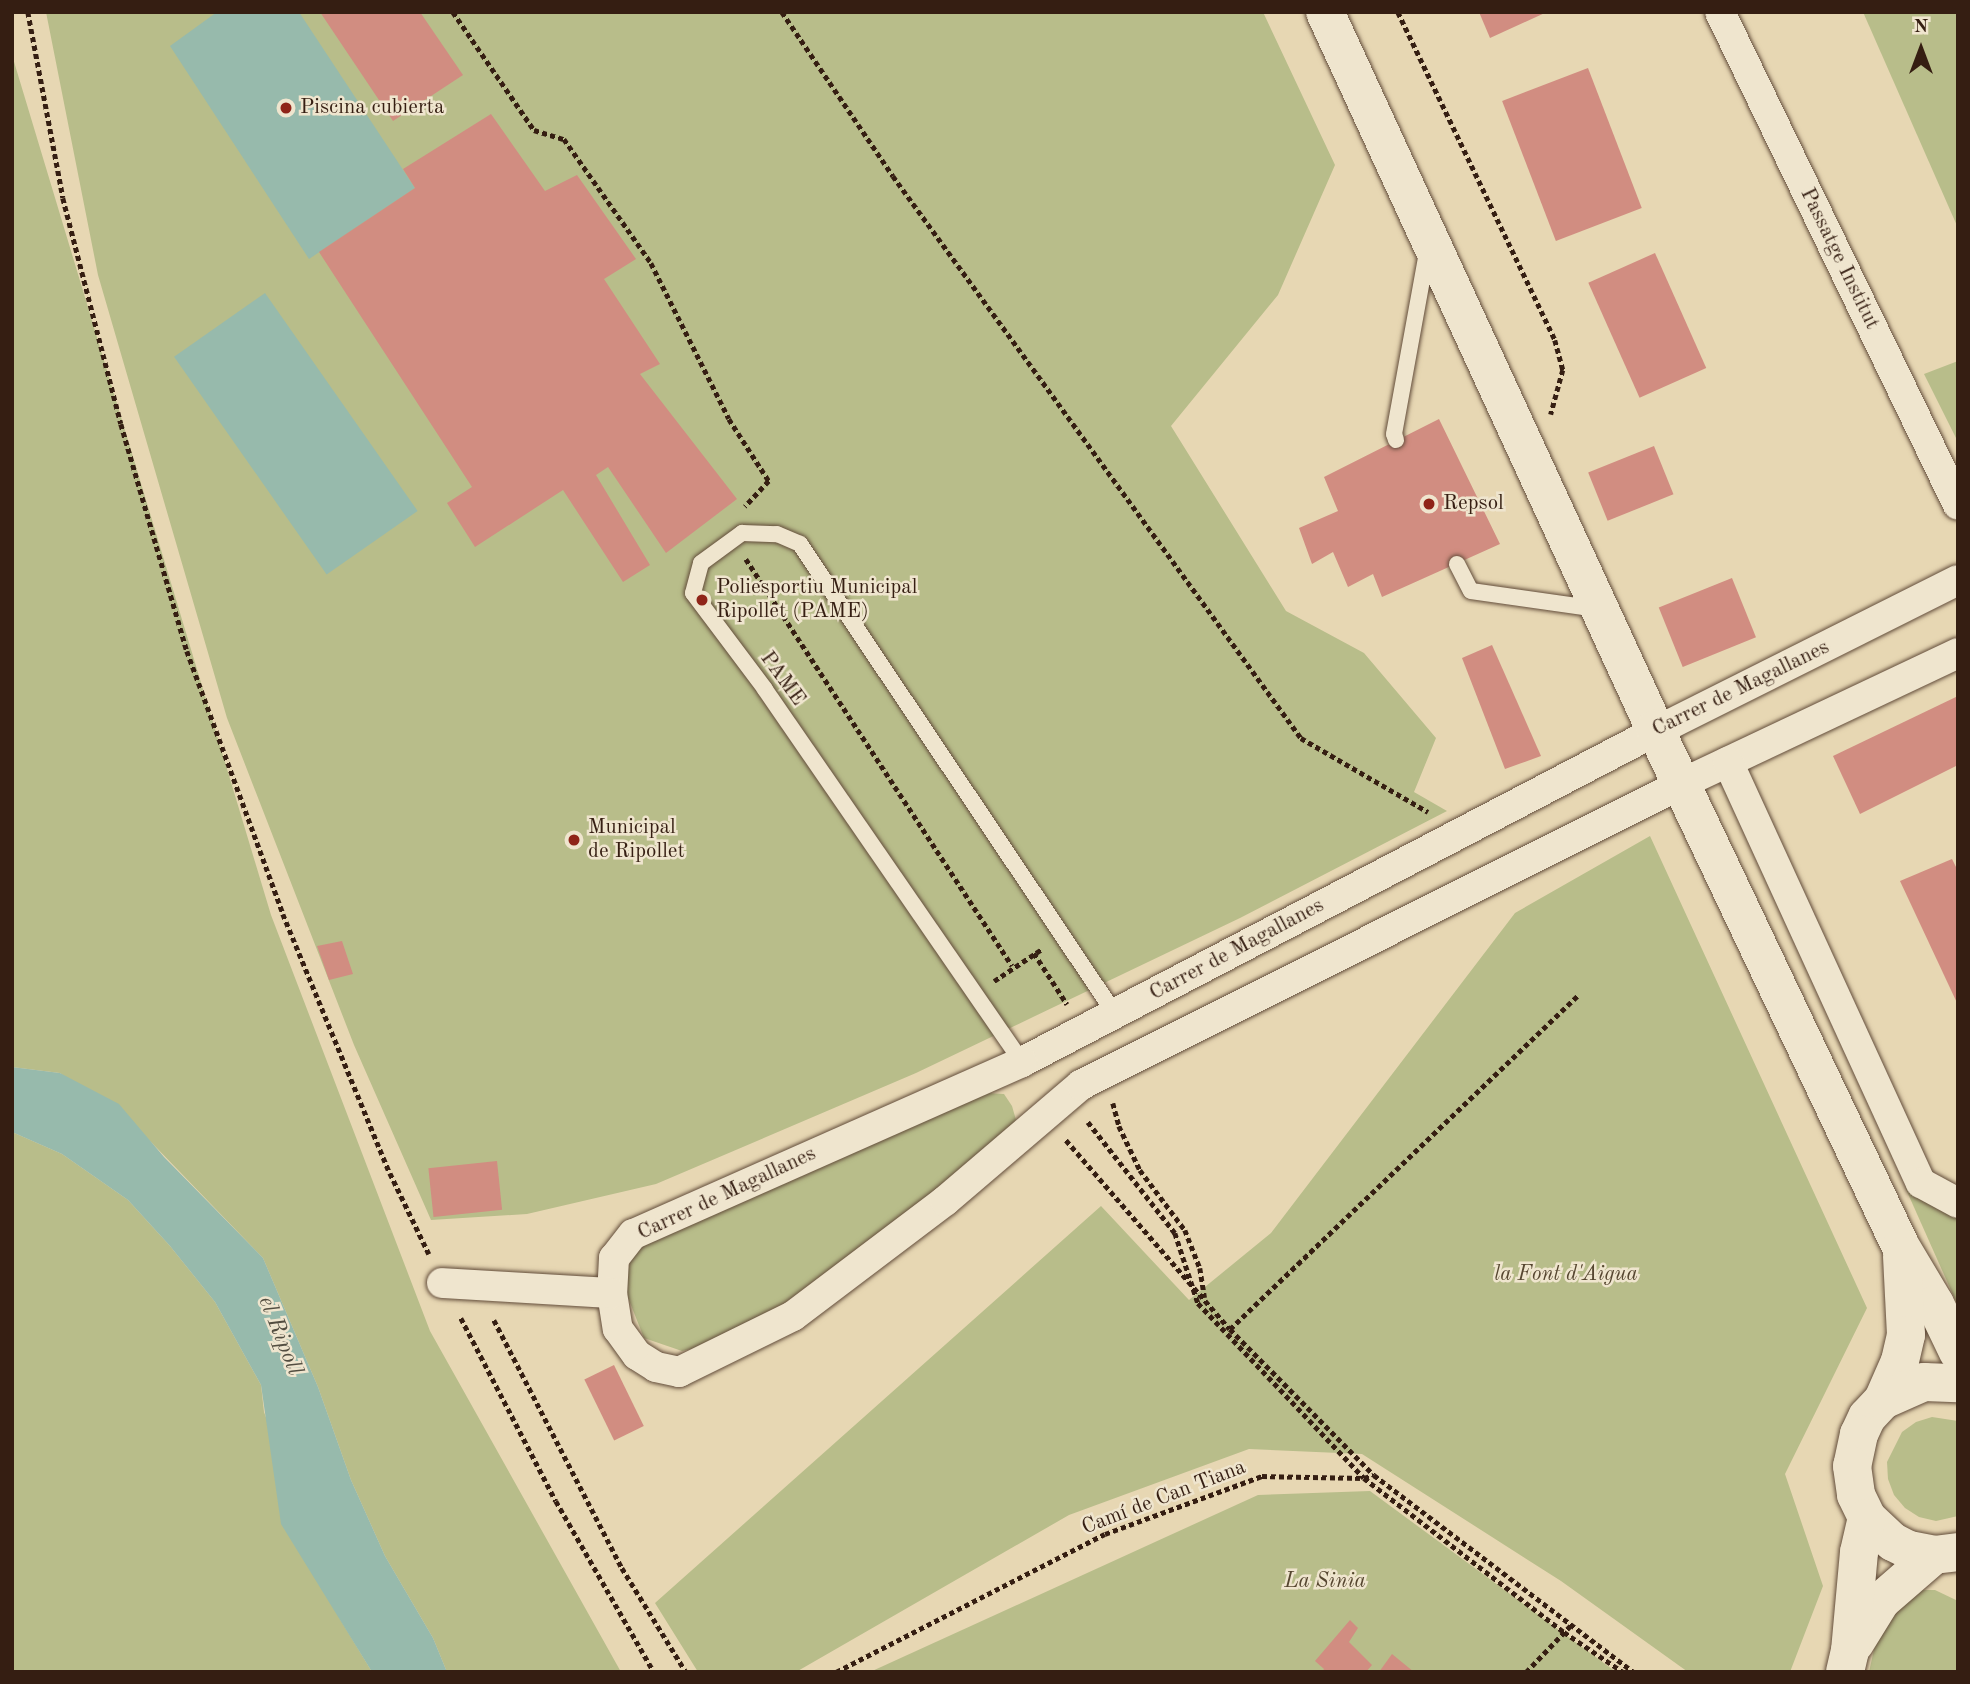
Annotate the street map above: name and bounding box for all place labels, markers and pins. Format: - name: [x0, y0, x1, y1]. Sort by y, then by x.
- place label: Piscina cubierta: [300, 95, 444, 121]
- marker: Piscina cubierta: [278, 100, 294, 116]
- place label: Repsol: [1443, 491, 1504, 517]
- marker: Repsol: [1421, 496, 1437, 512]
- place label: Poliesportiu Municipal Ripollet (PAME): [716, 575, 917, 625]
- marker: Poliesportiu Municipal Ripollet (PAME): [694, 592, 710, 608]
- place label: Municipal de Ripollet: [588, 815, 685, 865]
- marker: Municipal de Ripollet: [566, 832, 582, 848]

